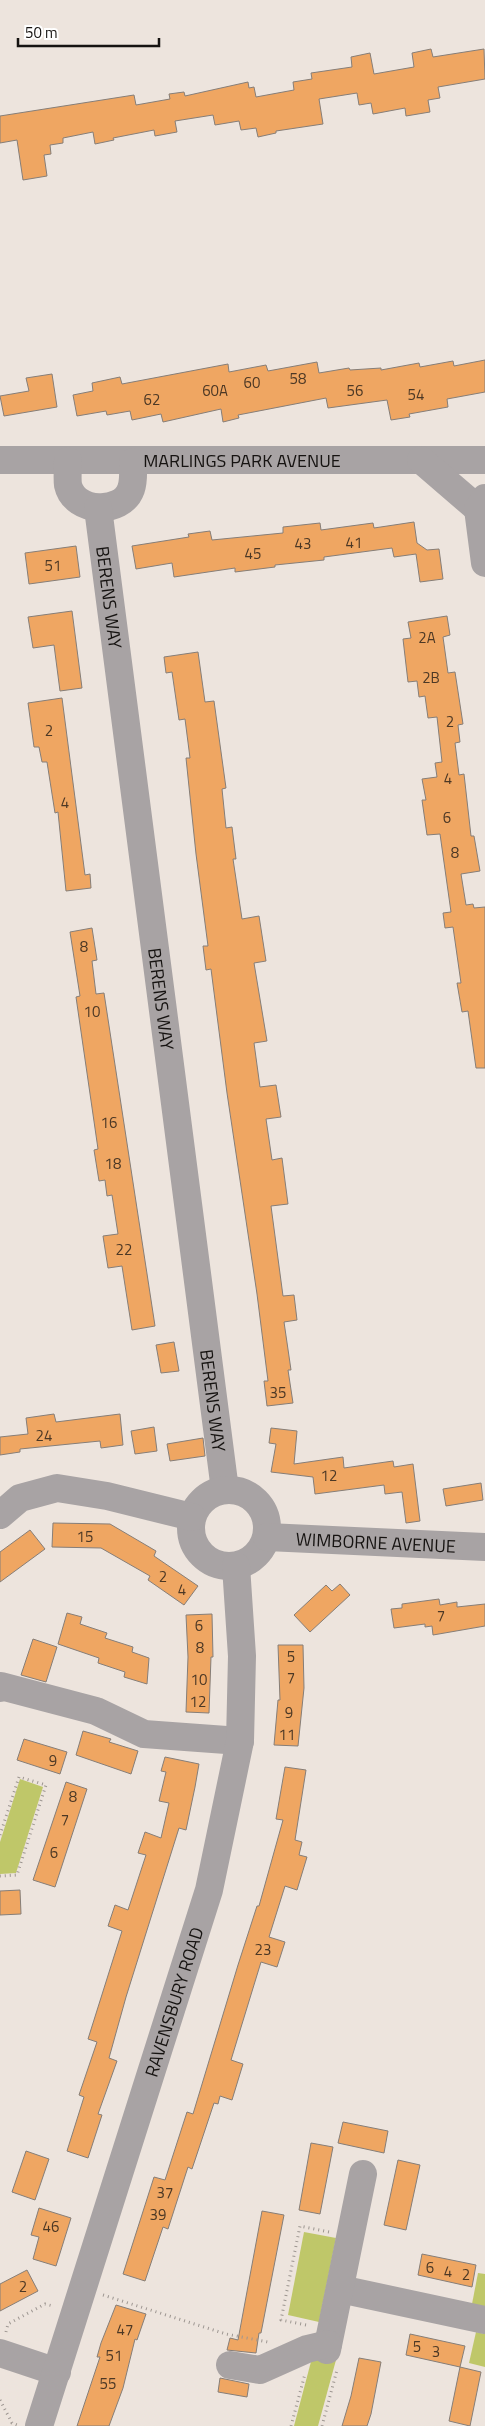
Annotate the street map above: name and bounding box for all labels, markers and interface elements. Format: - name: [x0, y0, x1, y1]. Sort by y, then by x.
- scale bar: [18, 15, 159, 47]
- text: 50 m: [25, 21, 58, 44]
- house number: 58: [290, 367, 306, 390]
- house number: 60: [244, 371, 260, 394]
- house number: 60A: [202, 379, 228, 402]
- house number: 56: [347, 379, 363, 402]
- house number: 54: [408, 383, 424, 406]
- house number: 62: [144, 388, 160, 411]
- street label: MARLINGS PARK AVENUE: [143, 447, 341, 474]
- house number: 41: [346, 531, 362, 554]
- house number: 43: [295, 532, 311, 555]
- house number: 45: [245, 542, 261, 565]
- street label: BERENS WAY: [90, 544, 130, 650]
- house number: 51: [45, 554, 61, 577]
- house number: 2A: [418, 626, 436, 649]
- house number: 2B: [422, 666, 440, 689]
- house number: 2: [446, 710, 454, 733]
- house number: 2: [45, 719, 53, 742]
- house number: 4: [444, 767, 452, 790]
- house number: 4: [61, 791, 69, 814]
- house number: 6: [443, 806, 451, 829]
- house number: 8: [451, 841, 459, 864]
- house number: 8: [80, 935, 88, 958]
- street label: BERENS WAY: [141, 946, 182, 1052]
- house number: 10: [84, 1000, 100, 1023]
- house number: 16: [101, 1111, 117, 1134]
- house number: 18: [105, 1152, 121, 1175]
- house number: 22: [116, 1238, 132, 1261]
- street label: BERENS WAY: [193, 1348, 233, 1454]
- house number: 35: [270, 1381, 286, 1404]
- house number: 24: [36, 1424, 52, 1447]
- house number: 12: [321, 1464, 337, 1487]
- house number: 15: [77, 1525, 93, 1548]
- street label: WIMBORNE AVENUE: [295, 1525, 457, 1559]
- house number: 2: [159, 1565, 167, 1588]
- house number: 4: [178, 1578, 186, 1601]
- house number: 7: [437, 1604, 445, 1627]
- house number: 6: [195, 1614, 203, 1637]
- house number: 8: [196, 1636, 204, 1659]
- house number: 5: [287, 1645, 295, 1668]
- house number: 7: [287, 1666, 295, 1689]
- house number: 10: [191, 1668, 207, 1691]
- house number: 12: [190, 1690, 206, 1713]
- house number: 9: [285, 1701, 293, 1724]
- house number: 11: [279, 1723, 295, 1746]
- house number: 9: [49, 1749, 57, 1772]
- house number: 8: [69, 1785, 77, 1808]
- house number: 7: [61, 1808, 69, 1831]
- house number: 6: [50, 1841, 58, 1864]
- street label: RAVENSBURY ROAD: [137, 1923, 210, 2080]
- house number: 23: [255, 1938, 271, 1961]
- house number: 37: [157, 2181, 173, 2204]
- house number: 39: [150, 2203, 166, 2226]
- house number: 46: [43, 2215, 59, 2238]
- house number: 6: [426, 2256, 434, 2279]
- house number: 4: [444, 2260, 452, 2283]
- house number: 2: [462, 2263, 470, 2286]
- house number: 2: [19, 2275, 27, 2298]
- house number: 47: [117, 2318, 133, 2341]
- house number: 5: [413, 2335, 421, 2358]
- house number: 3: [432, 2340, 440, 2363]
- house number: 51: [106, 2344, 122, 2367]
- house number: 55: [100, 2372, 116, 2395]

